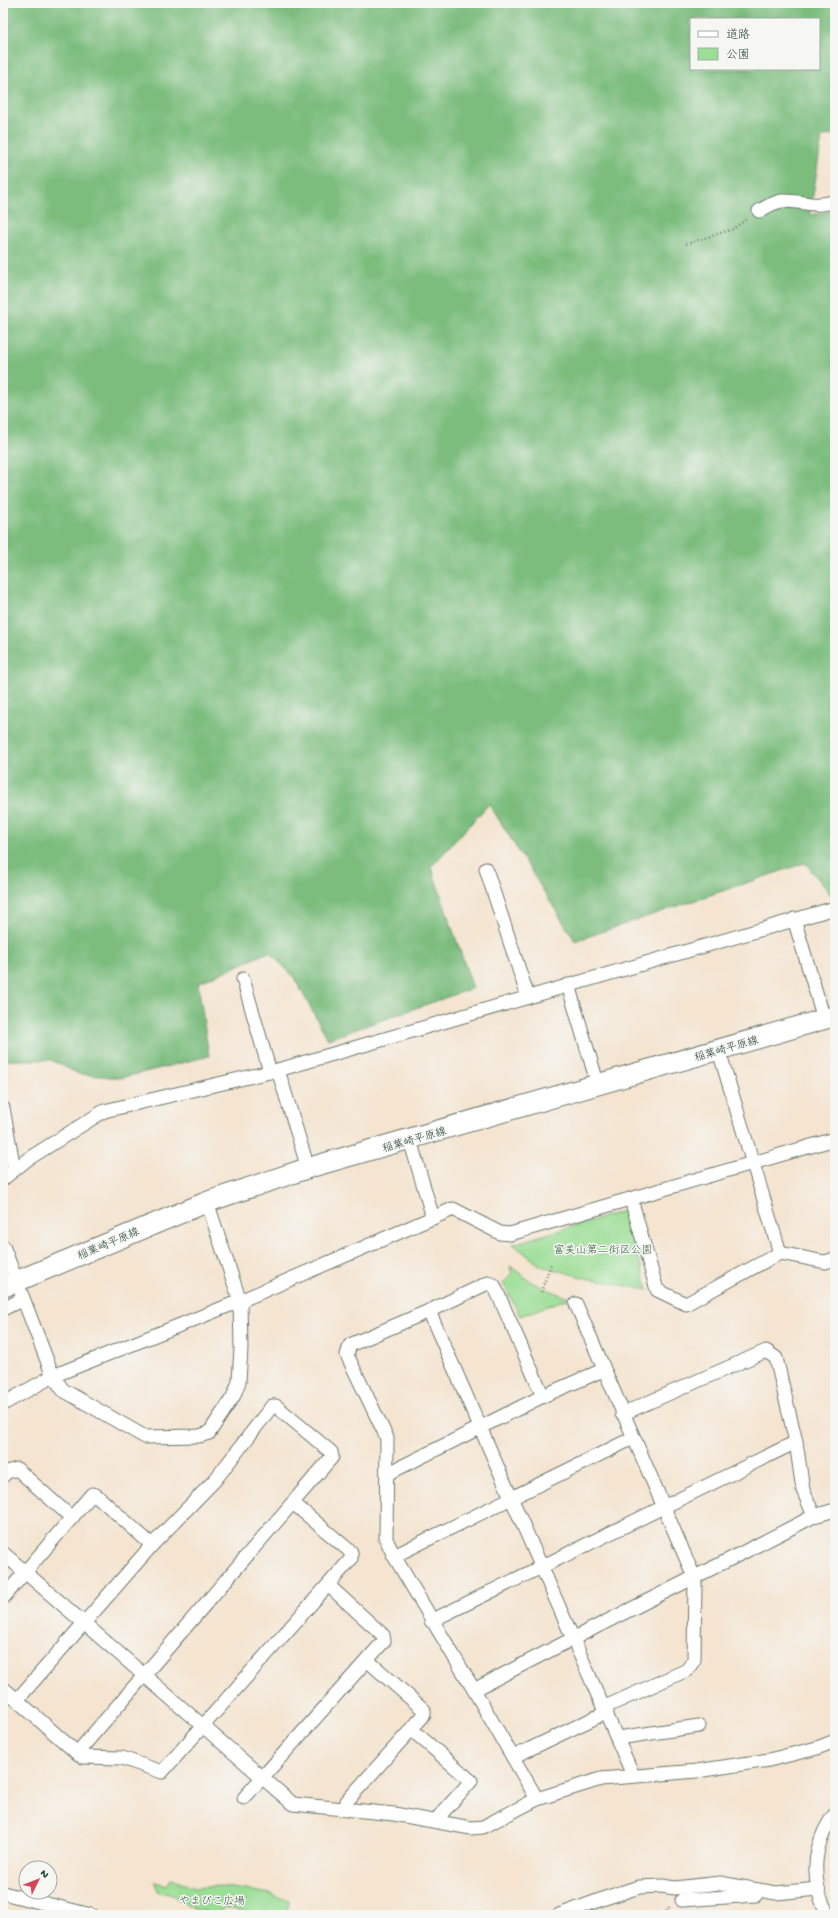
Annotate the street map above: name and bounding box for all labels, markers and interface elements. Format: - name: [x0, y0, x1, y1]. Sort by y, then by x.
- legend: [690, 18, 820, 70]
- text: 道路: [726, 28, 750, 43]
- text: 公園: [726, 48, 750, 63]
- street label: 稲葉崎平原線: [693, 1034, 760, 1065]
- street label: 稲葉崎平原線: [381, 1125, 448, 1156]
- street label: 稲葉崎平原線: [76, 1226, 142, 1263]
- park label: 富美山第二街区公園: [554, 1244, 653, 1257]
- north arrow: [18, 1860, 58, 1900]
- text: N: [37, 1868, 51, 1881]
- park label: やまびこ広場: [179, 1895, 245, 1908]

